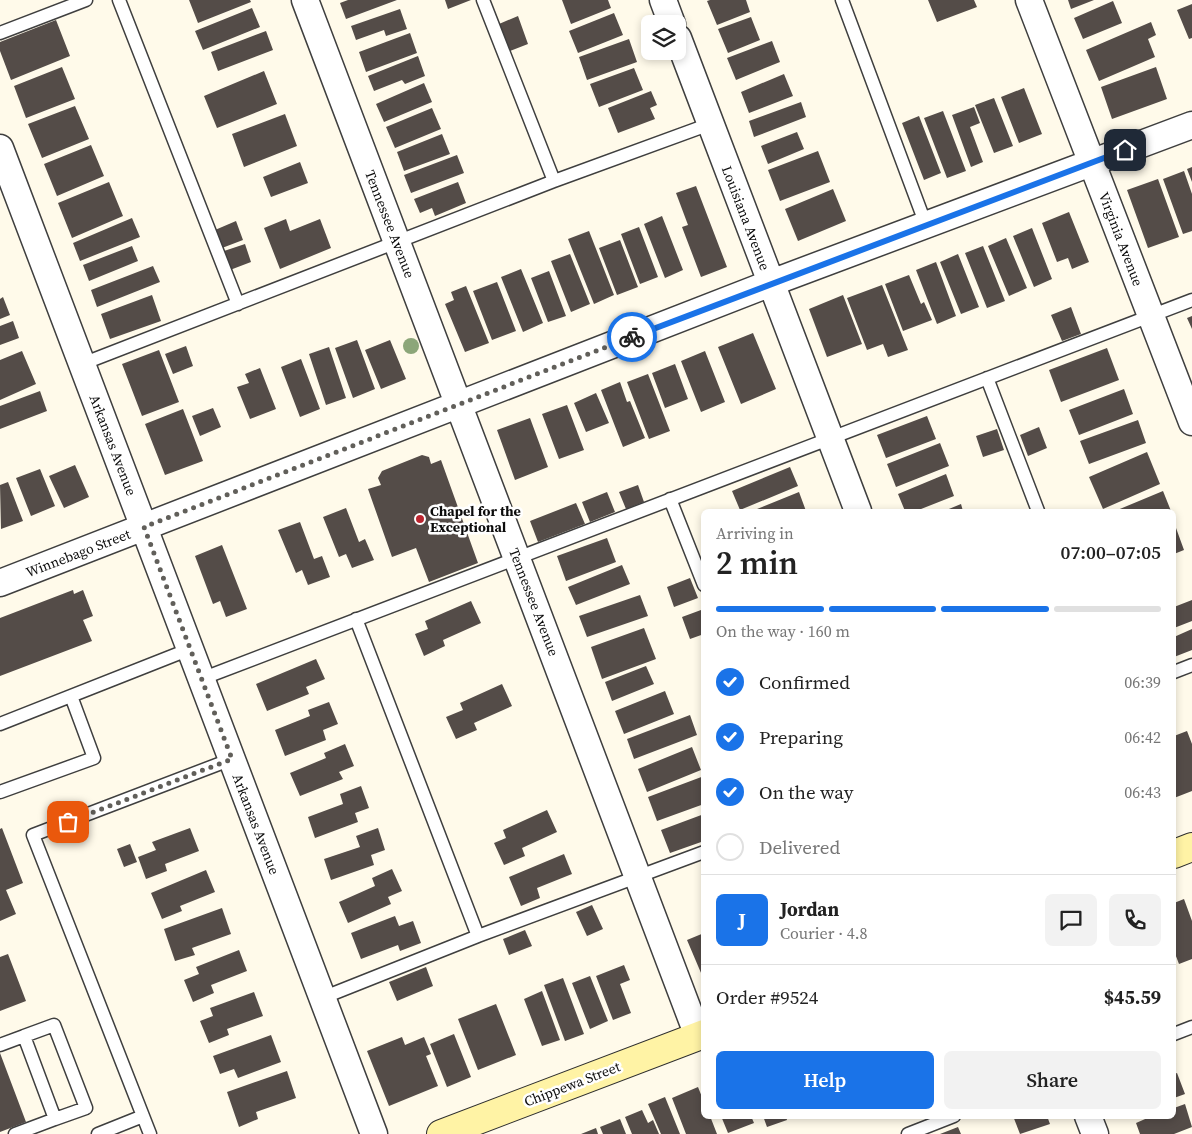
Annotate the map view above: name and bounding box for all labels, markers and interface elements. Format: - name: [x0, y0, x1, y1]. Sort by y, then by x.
- map controls: [641, 15, 686, 60]
- button: layers: [641, 15, 686, 60]
- pin: [1104, 129, 1146, 171]
- icon: home: [1111, 136, 1139, 164]
- street label: Louisiana Avenue: [717, 163, 775, 273]
- street label: Tennessee Avenue: [360, 167, 420, 281]
- street label: Virginia Avenue: [1094, 189, 1148, 289]
- courier: [607, 312, 657, 362]
- icon: bike: [618, 323, 646, 351]
- street label: Arkansas Avenue: [85, 392, 141, 498]
- place label: Chapel for the Exceptional: [430, 501, 521, 537]
- marker: Chapel for the Exceptional: [414, 513, 426, 525]
- text: Arriving in: [716, 522, 794, 544]
- street label: Winnebago Street: [23, 524, 134, 582]
- text: 07:00–07:05: [1061, 539, 1161, 565]
- text: 2 min: [716, 541, 798, 585]
- street label: Tennessee Avenue: [504, 545, 564, 659]
- text: On the way · 160 m: [716, 620, 850, 642]
- icon: check: [716, 668, 744, 696]
- text: Confirmed: [759, 669, 850, 695]
- text: 06:39: [1124, 671, 1161, 693]
- icon: check: [716, 723, 744, 751]
- text: Preparing: [759, 724, 843, 750]
- text: 06:42: [1124, 726, 1161, 748]
- street label: Arkansas Avenue: [228, 771, 284, 877]
- icon: check: [716, 778, 744, 806]
- text: On the way: [759, 779, 854, 805]
- text: 06:43: [1124, 781, 1161, 803]
- pin: [47, 801, 89, 843]
- icon: bag: [54, 808, 82, 836]
- text: Delivered: [759, 834, 840, 860]
- button: chat: [1045, 894, 1097, 946]
- button: phone: [1109, 894, 1161, 946]
- text: Jordan: [780, 896, 839, 922]
- text: J: [738, 907, 746, 933]
- text: Courier · 4.8: [780, 922, 868, 944]
- text: Order #9524: [716, 984, 818, 1010]
- text: $45.59: [1104, 984, 1161, 1010]
- button: Help: [716, 1051, 934, 1109]
- button: Share: [944, 1051, 1161, 1109]
- street label: Chippewa Street: [521, 1056, 623, 1112]

